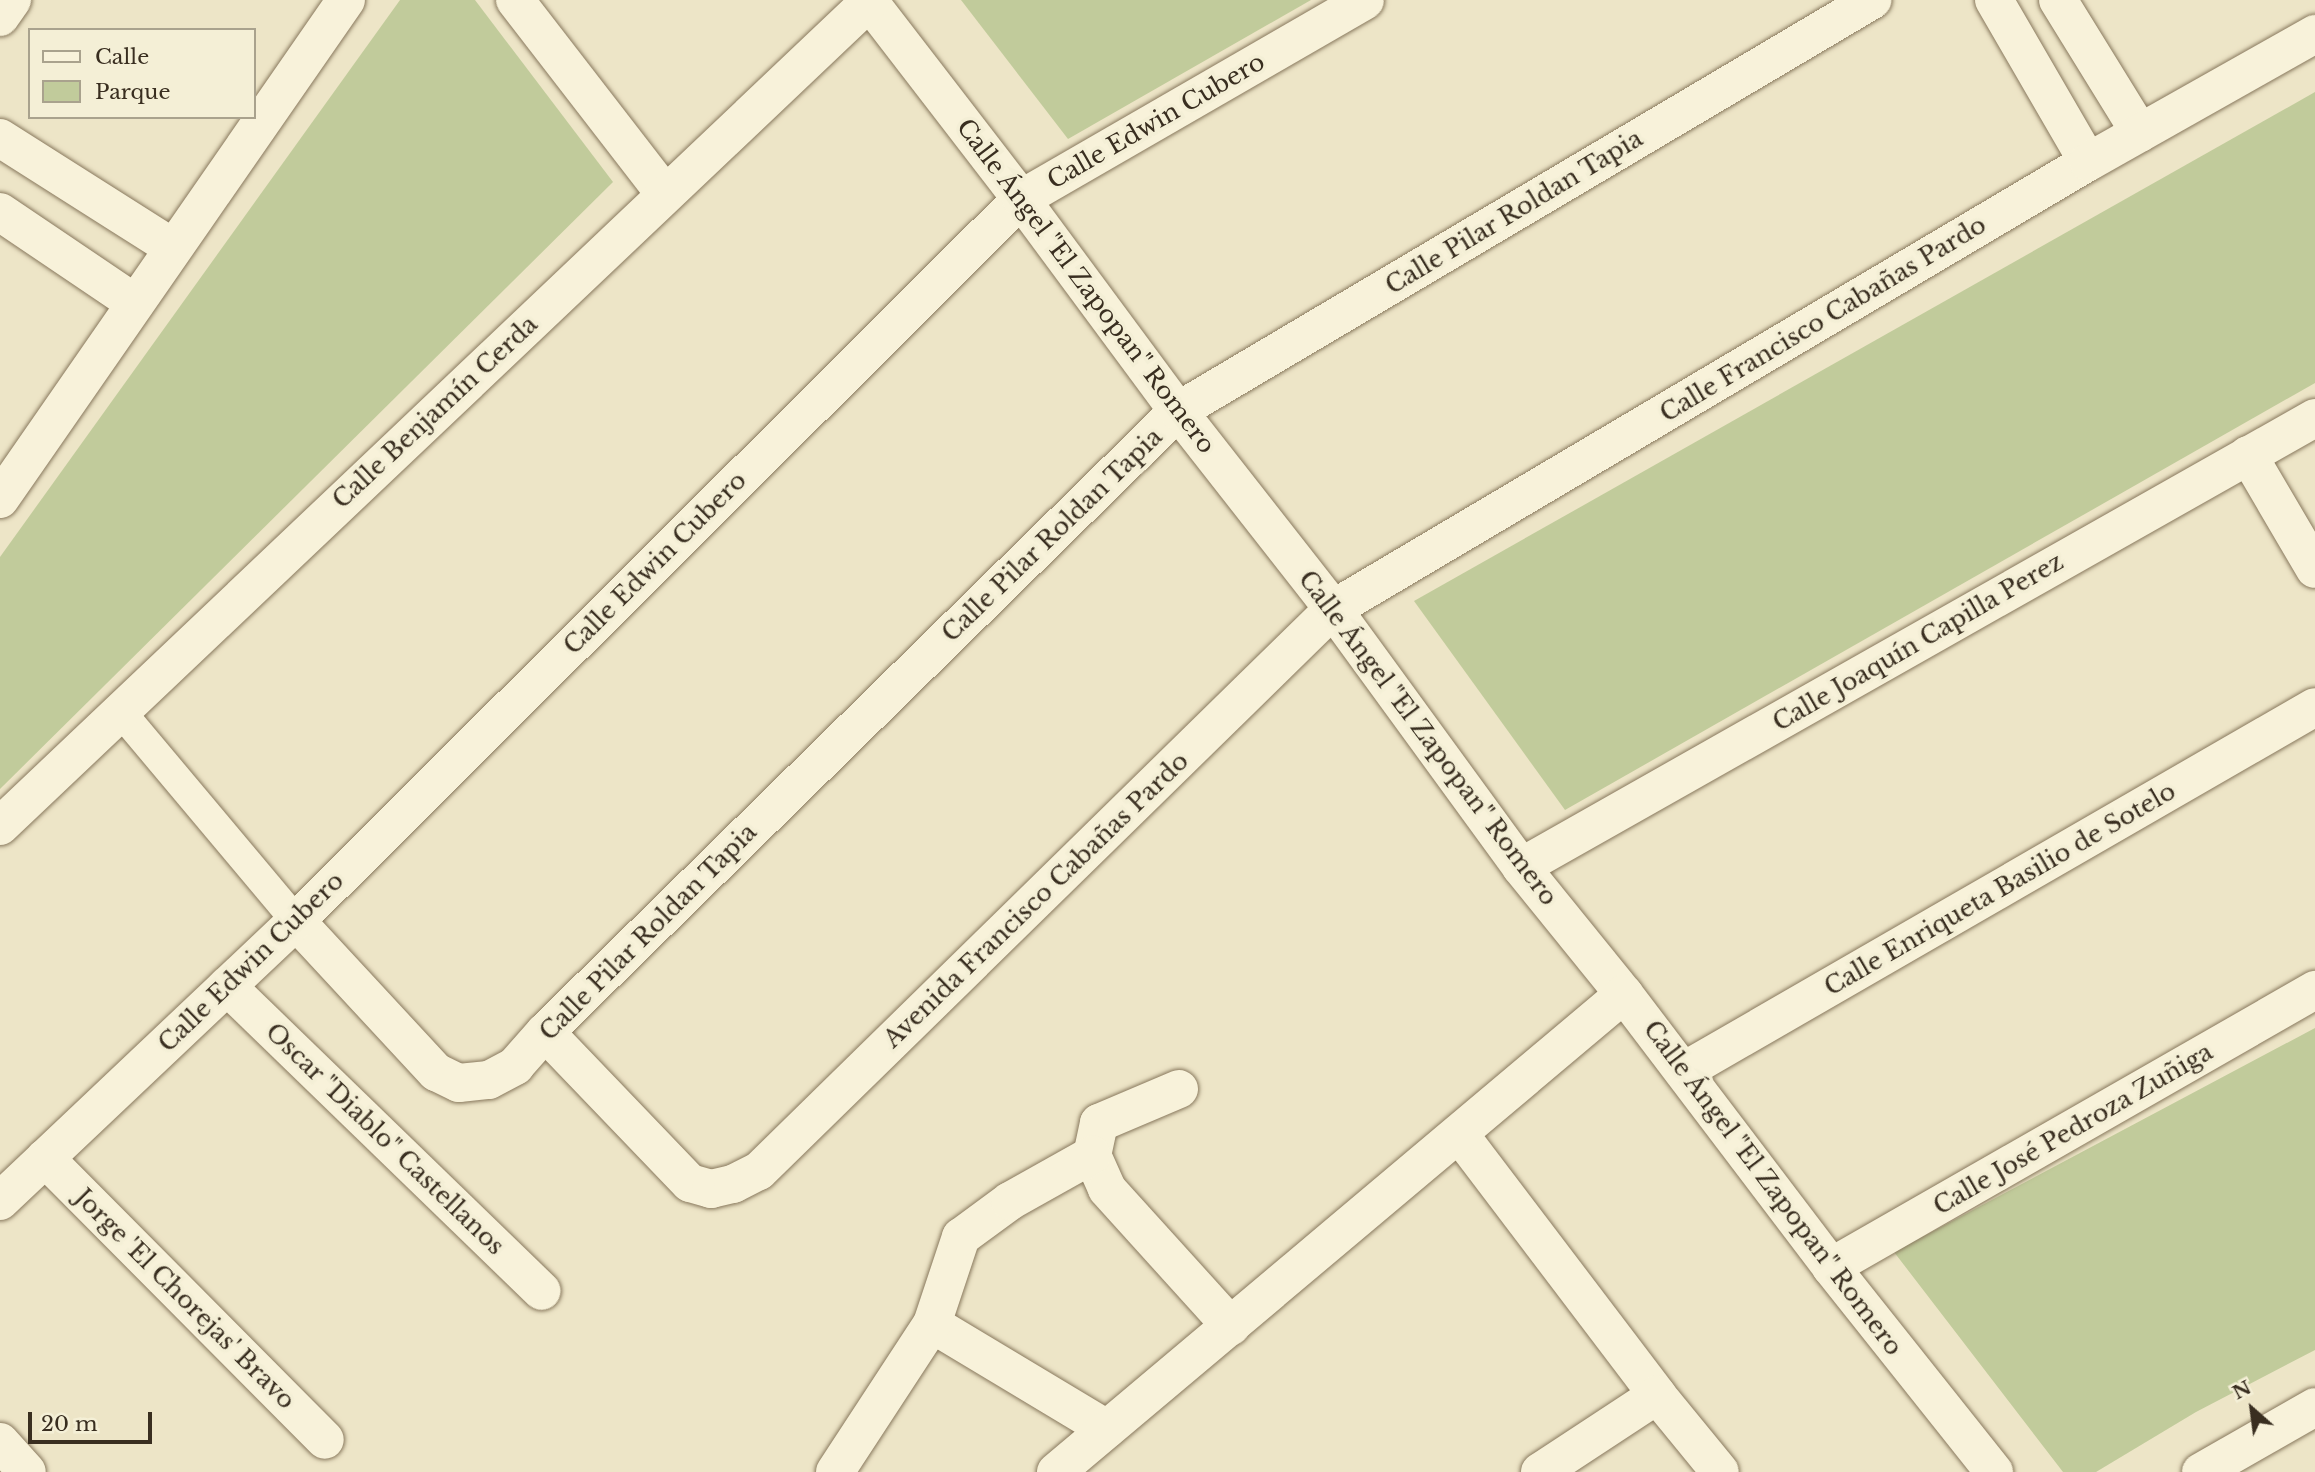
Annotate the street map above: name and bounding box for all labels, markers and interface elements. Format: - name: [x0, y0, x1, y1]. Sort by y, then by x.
- legend: [28, 28, 256, 119]
- text: Calle: [95, 44, 149, 70]
- street label: Calle Edwin Cubero: [1042, 47, 1270, 195]
- text: Parque: [95, 79, 170, 105]
- street label: Calle Ángel "El Zapopan" Romero: [950, 112, 1222, 460]
- street label: Calle Pilar Roldan Tapia: [1380, 123, 1648, 301]
- street label: Calle Francisco Cabañas Pardo: [1655, 210, 1991, 428]
- street label: Calle Benjamín Cerda: [327, 310, 543, 514]
- street label: Calle Pilar Roldan Tapia: [936, 422, 1168, 648]
- street label: Calle Edwin Cubero: [558, 466, 752, 660]
- street label: Calle Joaquín Capilla Perez: [1768, 547, 2068, 737]
- street label: Calle Ángel "El Zapopan" Romero: [1292, 564, 1564, 912]
- street label: Avenida Francisco Cabañas Pardo: [878, 746, 1194, 1054]
- street label: Calle Enriqueta Basilio de Sotelo: [1819, 776, 2181, 1002]
- street label: Calle Pilar Roldan Tapia: [533, 817, 763, 1047]
- street label: Calle Edwin Cubero: [153, 866, 349, 1058]
- street label: Calle Ángel "El Zapopan" Romero: [1637, 1014, 1909, 1362]
- street label: Oscar "Diablo" Castellanos: [259, 1017, 511, 1261]
- street label: Calle José Pedroza Zuñiga: [1928, 1037, 2218, 1221]
- street label: Jorge 'El Chorejas' Bravo: [69, 1183, 301, 1415]
- north arrow: [2217, 1374, 2287, 1444]
- text: N: [2229, 1376, 2255, 1404]
- scale bar: [32, 1398, 156, 1442]
- text: 20 m: [41, 1411, 98, 1437]

